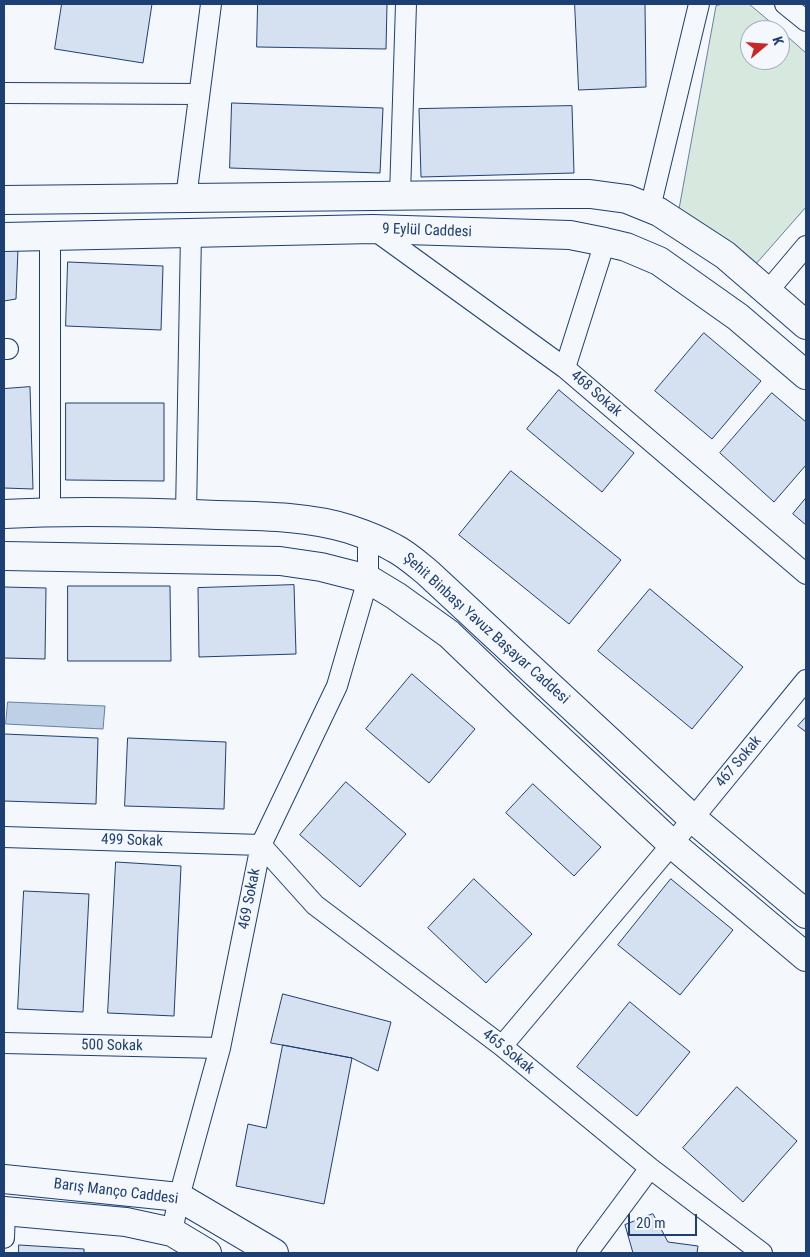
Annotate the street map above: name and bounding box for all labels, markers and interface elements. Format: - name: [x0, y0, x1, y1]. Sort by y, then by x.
- north arrow: [740, 20, 790, 70]
- text: K: [770, 35, 787, 47]
- street label: 9 Eylül Caddesi: [382, 220, 472, 242]
- street label: 468 Sokak: [567, 367, 625, 421]
- street label: Şehit Binbaşı Yavuz Başayar Caddesi: [399, 550, 573, 708]
- street label: 467 Sokak: [712, 733, 766, 791]
- street label: 499 Sokak: [101, 831, 163, 851]
- street label: 469 Sokak: [235, 867, 265, 931]
- street label: 465 Sokak: [478, 1026, 538, 1078]
- street label: 500 Sokak: [81, 1036, 143, 1056]
- street label: Barış Manço Caddesi: [53, 1175, 179, 1209]
- scale bar: [630, 1204, 699, 1236]
- text: 20 m: [636, 1214, 666, 1232]

